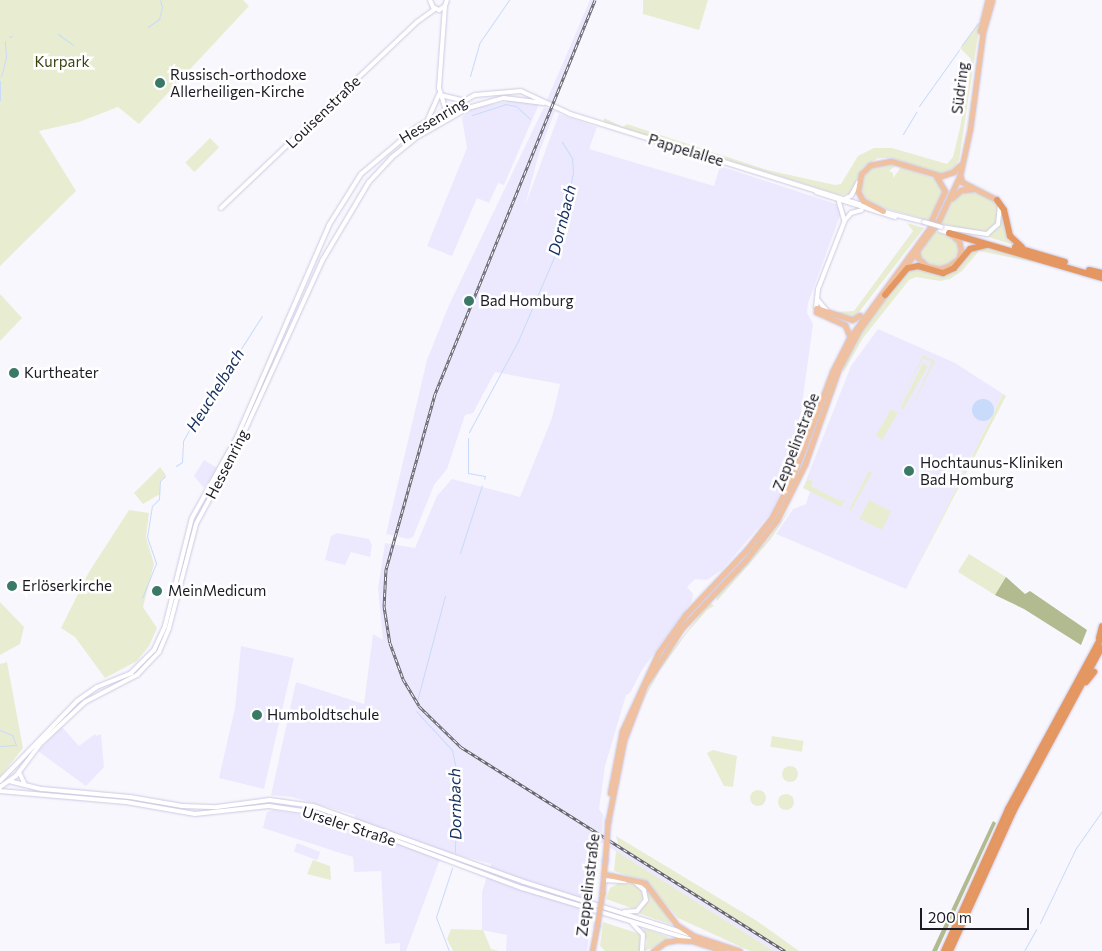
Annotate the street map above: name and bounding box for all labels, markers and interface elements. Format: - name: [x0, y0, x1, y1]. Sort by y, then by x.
- park label: Kurpark: [34, 53, 90, 71]
- street label: Südring: [948, 61, 972, 115]
- place label: Russisch-orthodoxe Allerheiligen-Kirche: [170, 65, 307, 100]
- street label: Louisenstraße: [282, 72, 364, 152]
- marker: Russisch-orthodoxe Allerheiligen-Kirche: [154, 77, 166, 89]
- street label: Hessenring: [396, 93, 470, 147]
- street label: Pappelallee: [646, 130, 726, 170]
- water label: Dornbach: [544, 183, 580, 257]
- place label: Bad Homburg: [480, 292, 574, 310]
- marker: Bad Homburg: [462, 294, 476, 308]
- water label: Heuchelbach: [182, 345, 248, 435]
- place label: Kurtheater: [24, 364, 99, 382]
- marker: Kurtheater: [8, 367, 20, 379]
- street label: Zeppelinstraße: [769, 390, 823, 494]
- street label: Hessenring: [202, 426, 252, 502]
- place label: Hochtaunus-Kliniken Bad Homburg: [920, 453, 1063, 488]
- marker: Hochtaunus-Kliniken Bad Homburg: [902, 464, 916, 478]
- place label: Erlöserkirche: [22, 577, 112, 595]
- marker: Erlöserkirche: [6, 580, 18, 592]
- place label: MeinMedicum: [168, 582, 266, 600]
- marker: MeinMedicum: [150, 584, 164, 598]
- place label: Humboldtschule: [267, 706, 379, 724]
- marker: Humboldtschule: [251, 709, 263, 721]
- water label: Dornbach: [445, 768, 465, 840]
- street label: Urseler Straße: [300, 802, 398, 850]
- street label: Zeppelinstraße: [573, 833, 603, 937]
- scale bar: [922, 898, 1031, 930]
- text: 200 m: [928, 908, 972, 926]

